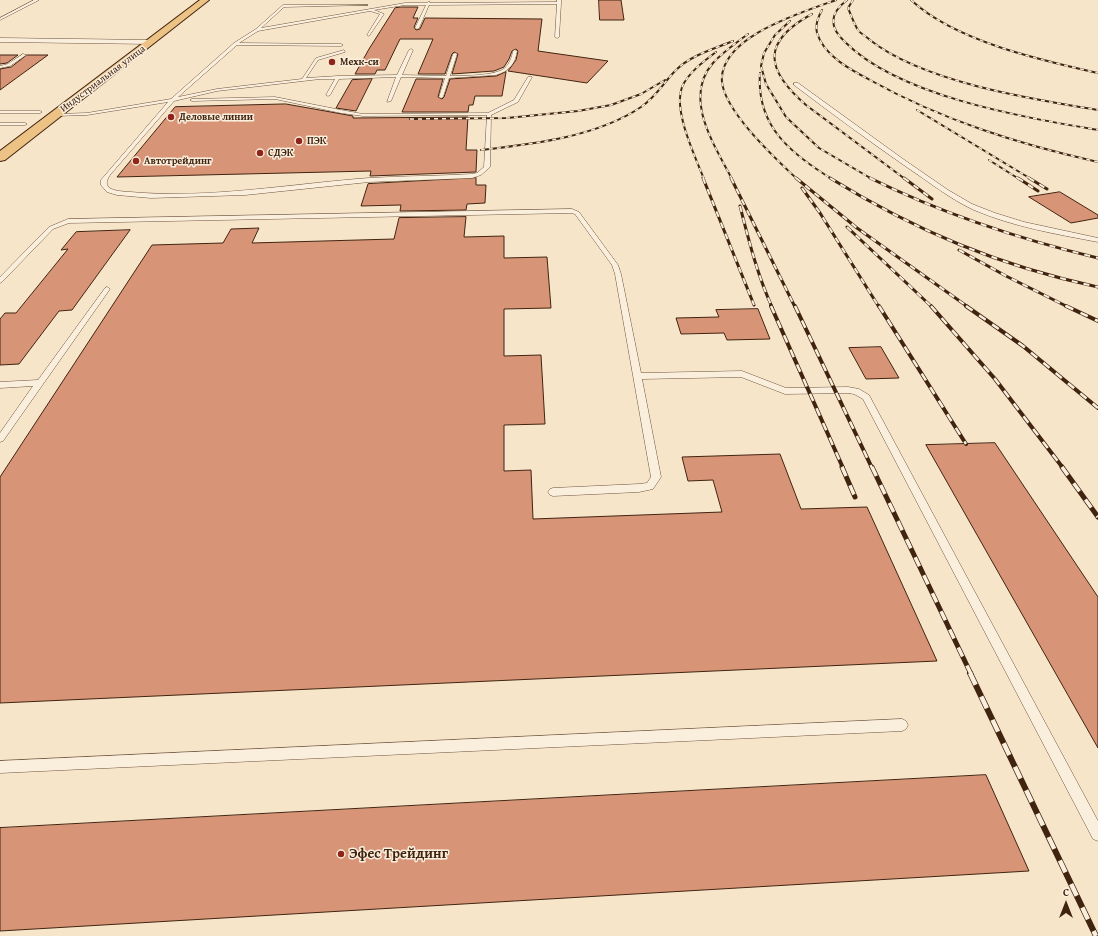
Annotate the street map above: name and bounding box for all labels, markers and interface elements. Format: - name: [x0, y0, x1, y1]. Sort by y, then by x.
- street label: Индустриальная улица: [58, 43, 148, 115]
- place label: Мехк-си: [340, 56, 379, 68]
- marker: Мехк-си: [327, 57, 337, 67]
- place label: Деловые линии: [179, 111, 253, 123]
- marker: Деловые линии: [166, 112, 176, 122]
- place label: ПЭК: [307, 135, 327, 147]
- marker: ПЭК: [294, 136, 304, 146]
- place label: СДЭК: [268, 147, 293, 159]
- marker: СДЭК: [255, 148, 265, 158]
- place label: Автотрейдинг: [144, 155, 212, 167]
- marker: Автотрейдинг: [131, 156, 141, 166]
- place label: Эфес Трейдинг: [349, 846, 448, 862]
- marker: Эфес Трейдинг: [336, 849, 346, 859]
- north arrow: [1046, 884, 1086, 924]
- text: С: [1063, 884, 1069, 900]

